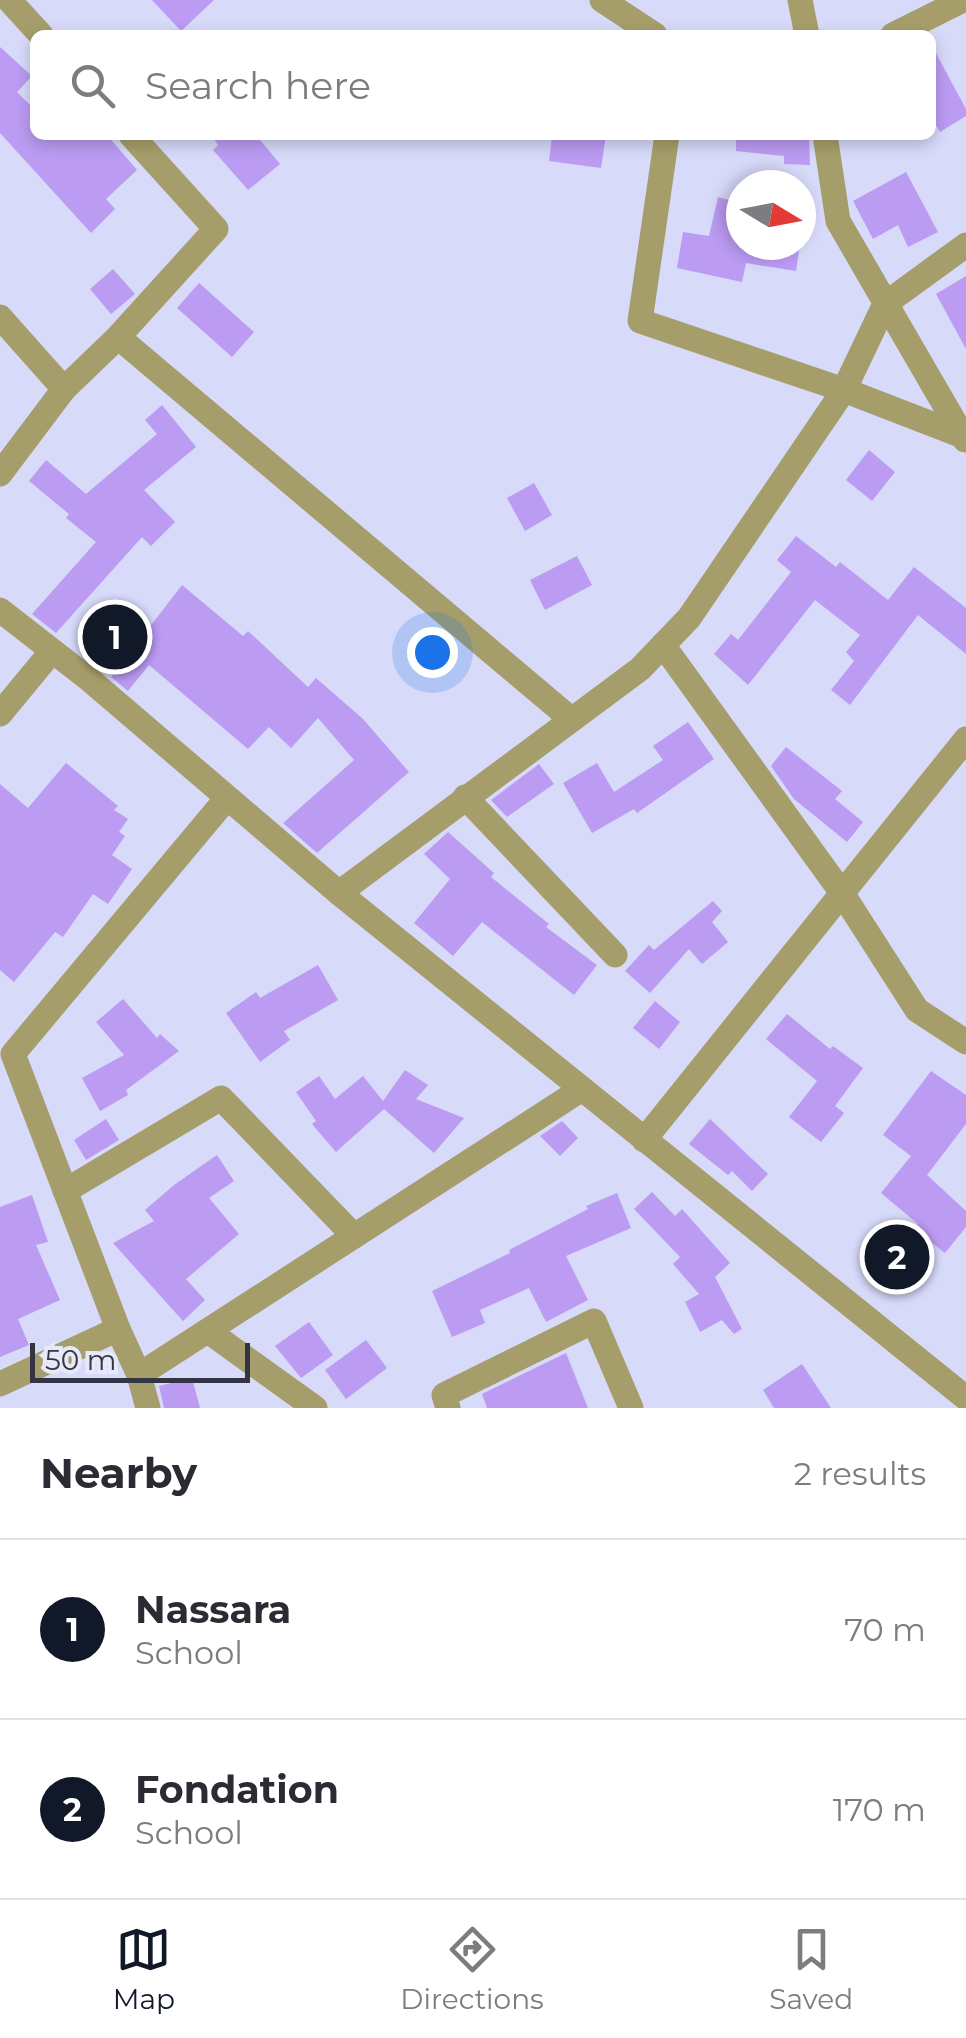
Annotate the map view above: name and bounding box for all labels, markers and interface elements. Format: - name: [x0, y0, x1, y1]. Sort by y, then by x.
- search box: [30, 30, 936, 140]
- icon: search: [65, 58, 120, 113]
- text: Search here: [145, 62, 371, 109]
- north arrow: [726, 170, 816, 260]
- pin: 1: [82, 600, 148, 674]
- your location: [407, 627, 458, 678]
- pin: 2: [864, 1220, 930, 1294]
- scale bar: [30, 1338, 250, 1382]
- text: 50 m: [45, 1343, 116, 1377]
- text: Nearby: [40, 1447, 197, 1499]
- text: 2 results: [794, 1454, 926, 1493]
- text: Nassara: [135, 1586, 291, 1633]
- text: 1: [66, 1610, 79, 1649]
- text: 70 m: [844, 1610, 926, 1649]
- text: School: [135, 1633, 243, 1672]
- text: Fondation: [135, 1766, 339, 1813]
- text: 2: [63, 1790, 82, 1829]
- text: 170 m: [833, 1790, 926, 1829]
- text: School: [135, 1813, 243, 1852]
- tab: Map: [113, 1922, 175, 2016]
- tab: Directions: [400, 1922, 544, 2016]
- tab: Saved: [769, 1922, 853, 2016]

